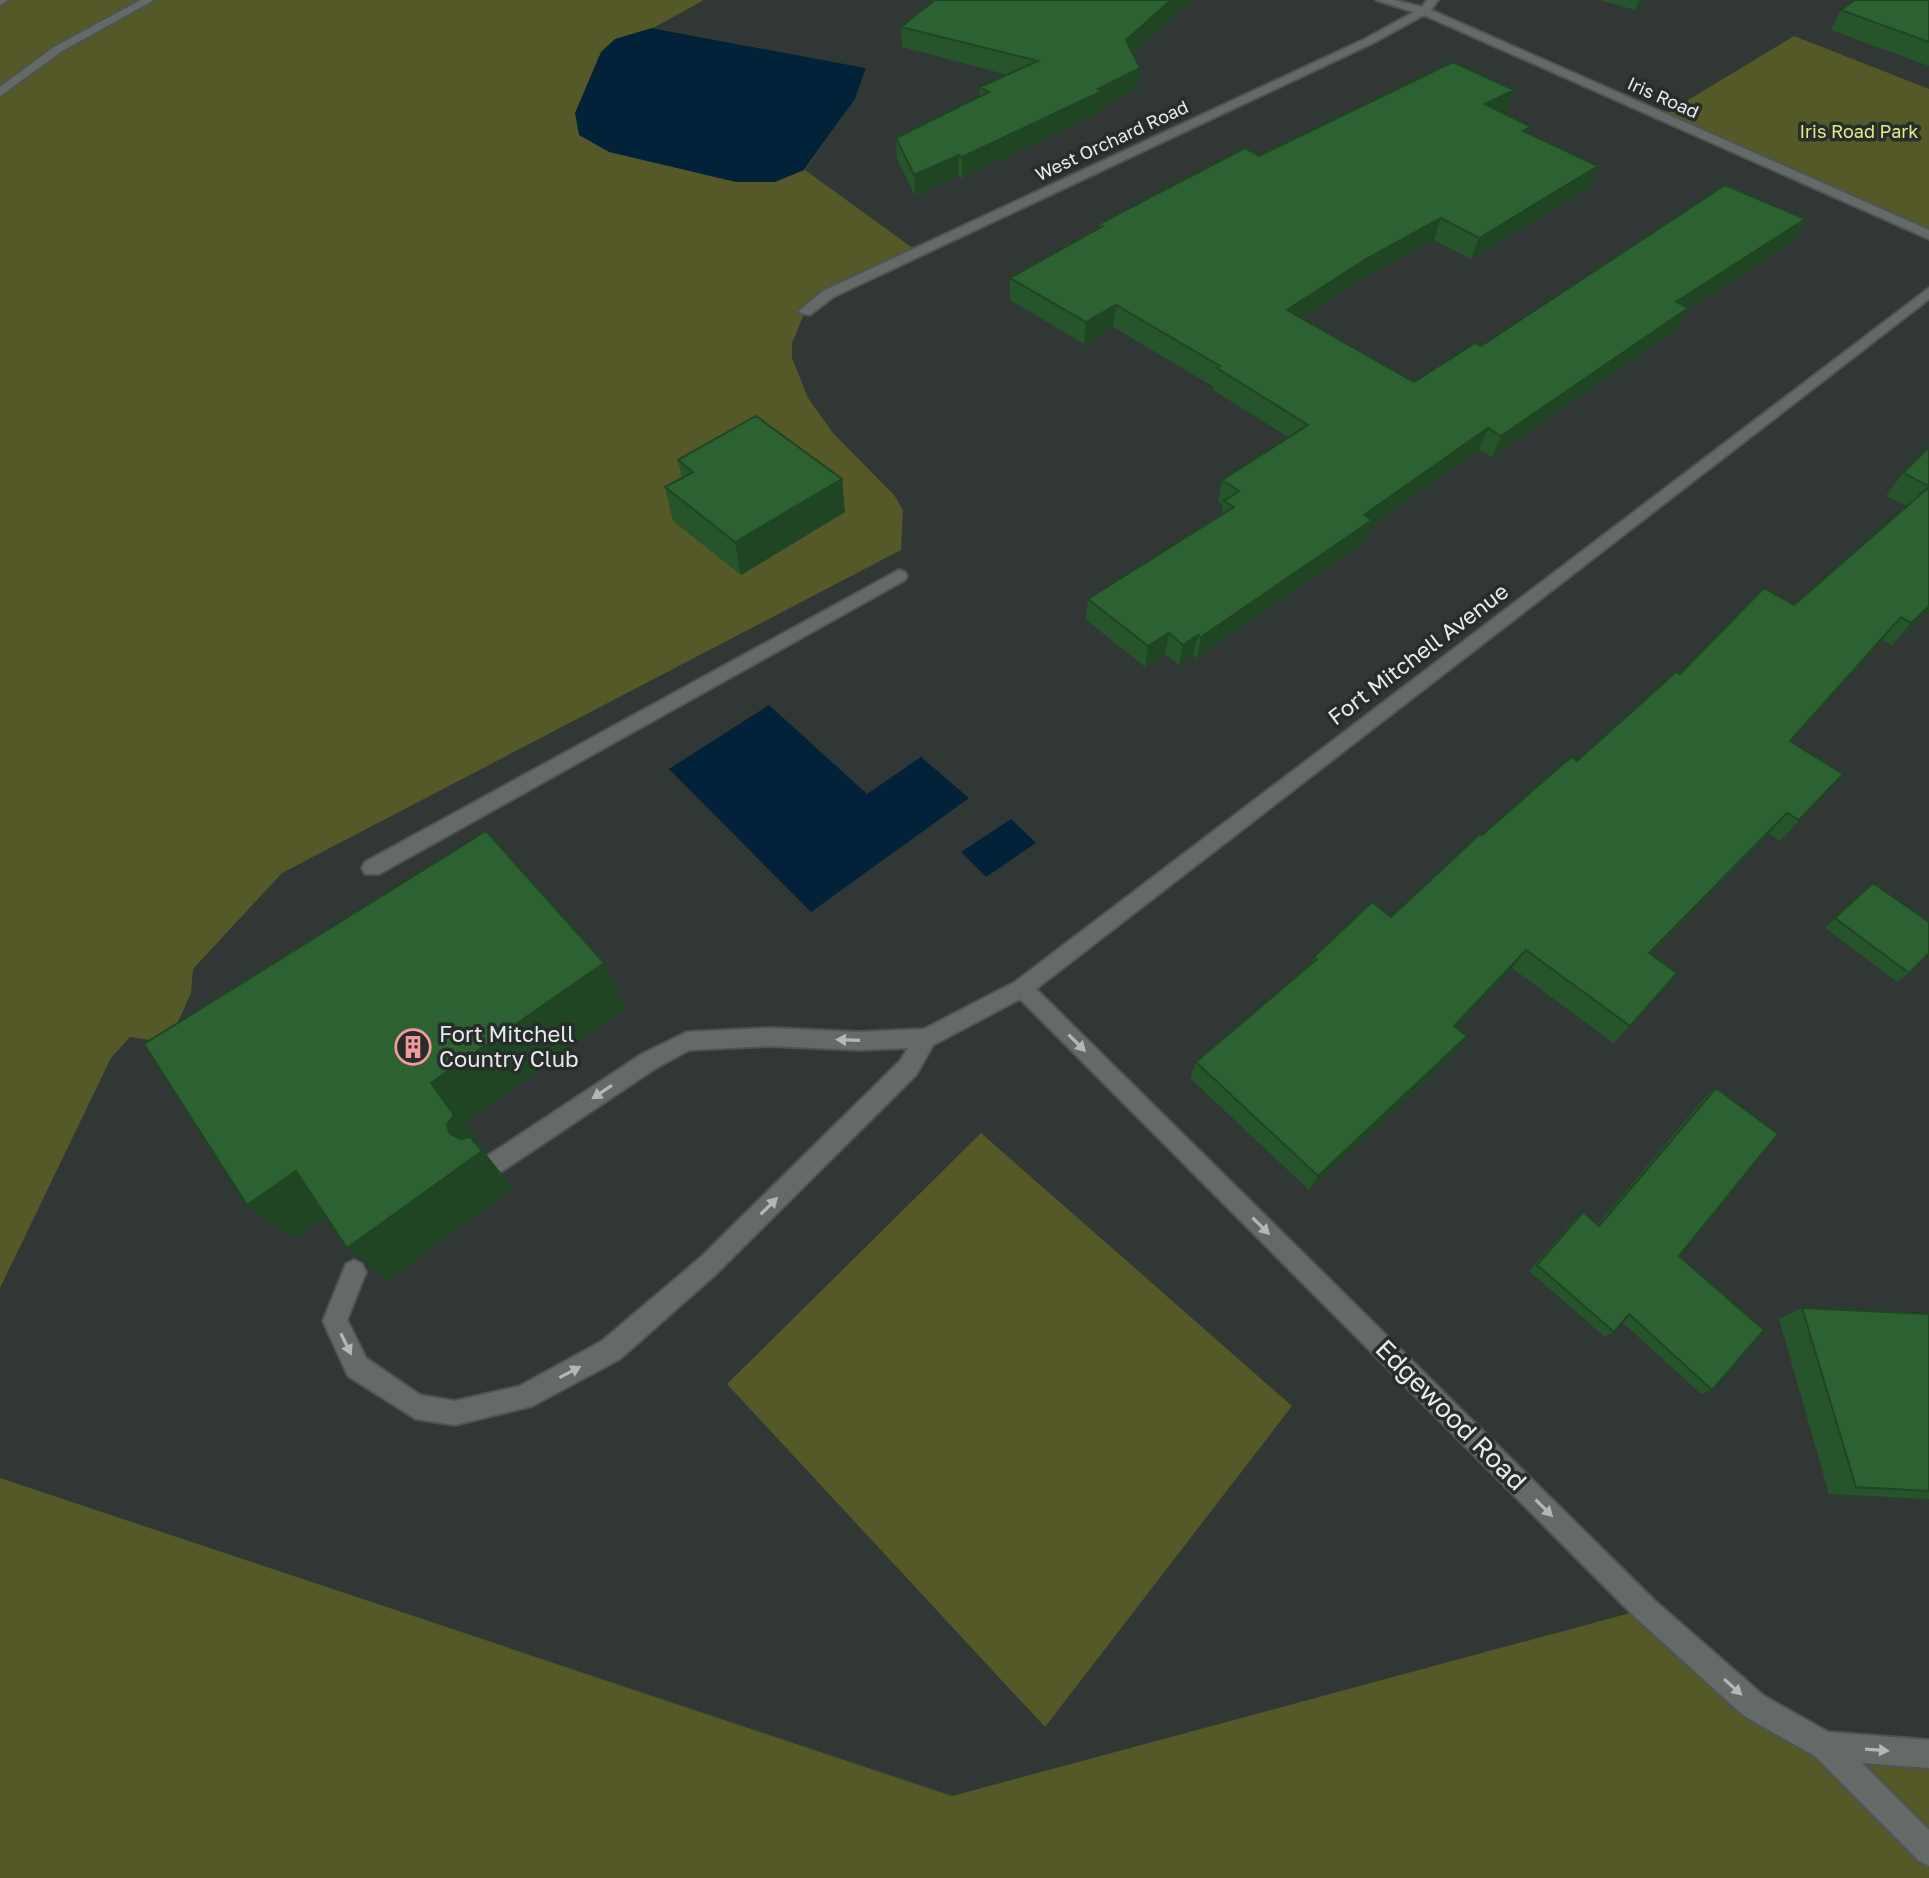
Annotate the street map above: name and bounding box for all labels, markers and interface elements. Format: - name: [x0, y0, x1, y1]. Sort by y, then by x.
- street label: Iris Road: [1624, 72, 1702, 123]
- street label: West Orchard Road: [1032, 95, 1191, 185]
- park label: Iris Road Park: [1799, 120, 1919, 142]
- street label: Fort Mitchell Avenue: [1322, 577, 1513, 730]
- place label: Fort Mitchell Country Club: [439, 1020, 578, 1072]
- building icon: Fort Mitchell Country Club: [394, 1028, 432, 1066]
- one-way arrow: [1067, 1033, 1086, 1051]
- one-way arrow: [835, 1034, 860, 1047]
- one-way arrow: [592, 1084, 613, 1099]
- one-way arrow: [759, 1197, 778, 1216]
- one-way arrow: [1251, 1216, 1270, 1235]
- one-way arrow: [339, 1332, 353, 1355]
- street label: Edgewood Road: [1369, 1333, 1533, 1497]
- one-way arrow: [559, 1365, 582, 1378]
- one-way arrow: [1535, 1498, 1553, 1517]
- one-way arrow: [1723, 1678, 1742, 1696]
- one-way arrow: [1865, 1744, 1890, 1757]

